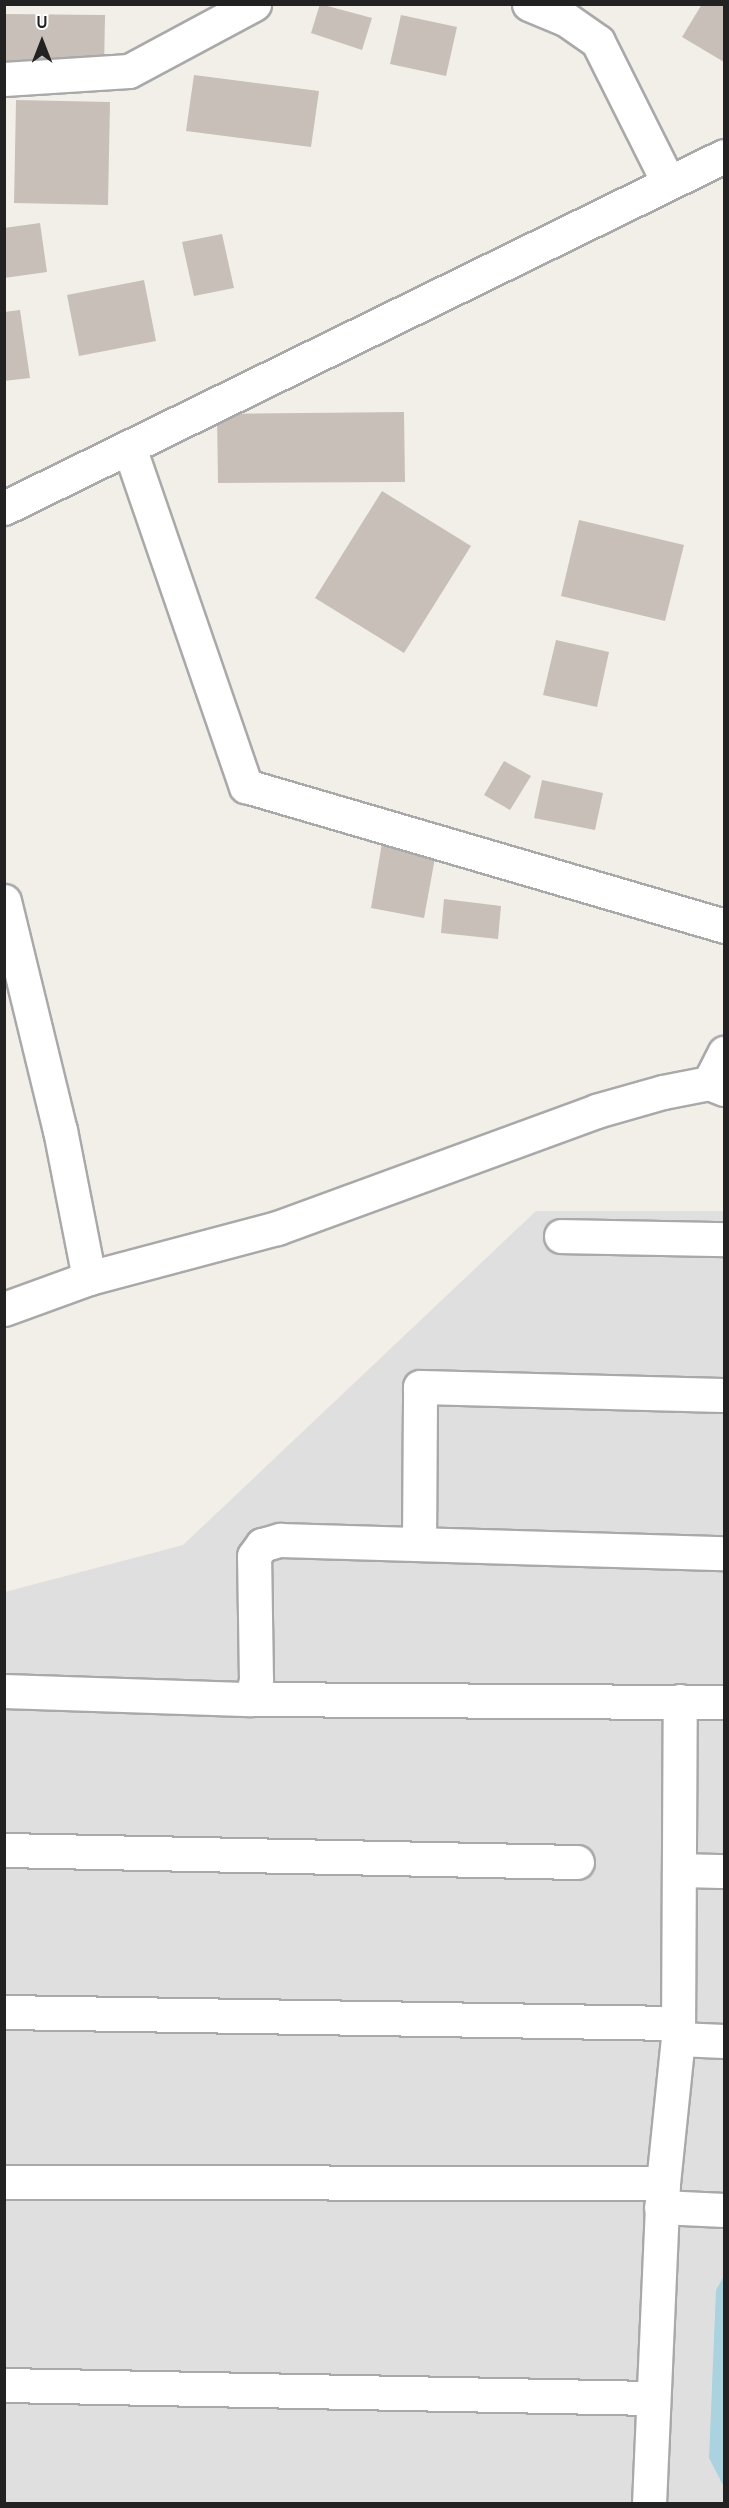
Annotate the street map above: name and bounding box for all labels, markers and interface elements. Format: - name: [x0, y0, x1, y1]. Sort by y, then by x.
- north arrow: [12, 12, 72, 72]
- text: U: [36, 14, 48, 34]

